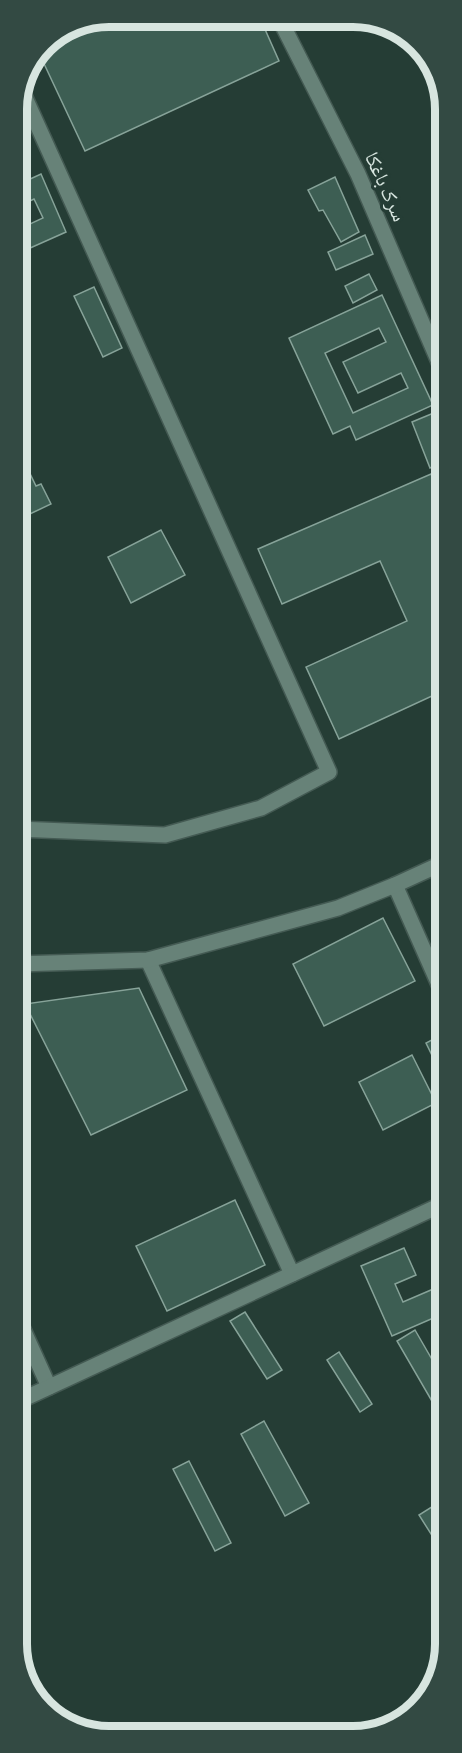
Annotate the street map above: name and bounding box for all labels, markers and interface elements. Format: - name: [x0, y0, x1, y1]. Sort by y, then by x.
- street label: سرک باغکا: [359, 148, 411, 226]

